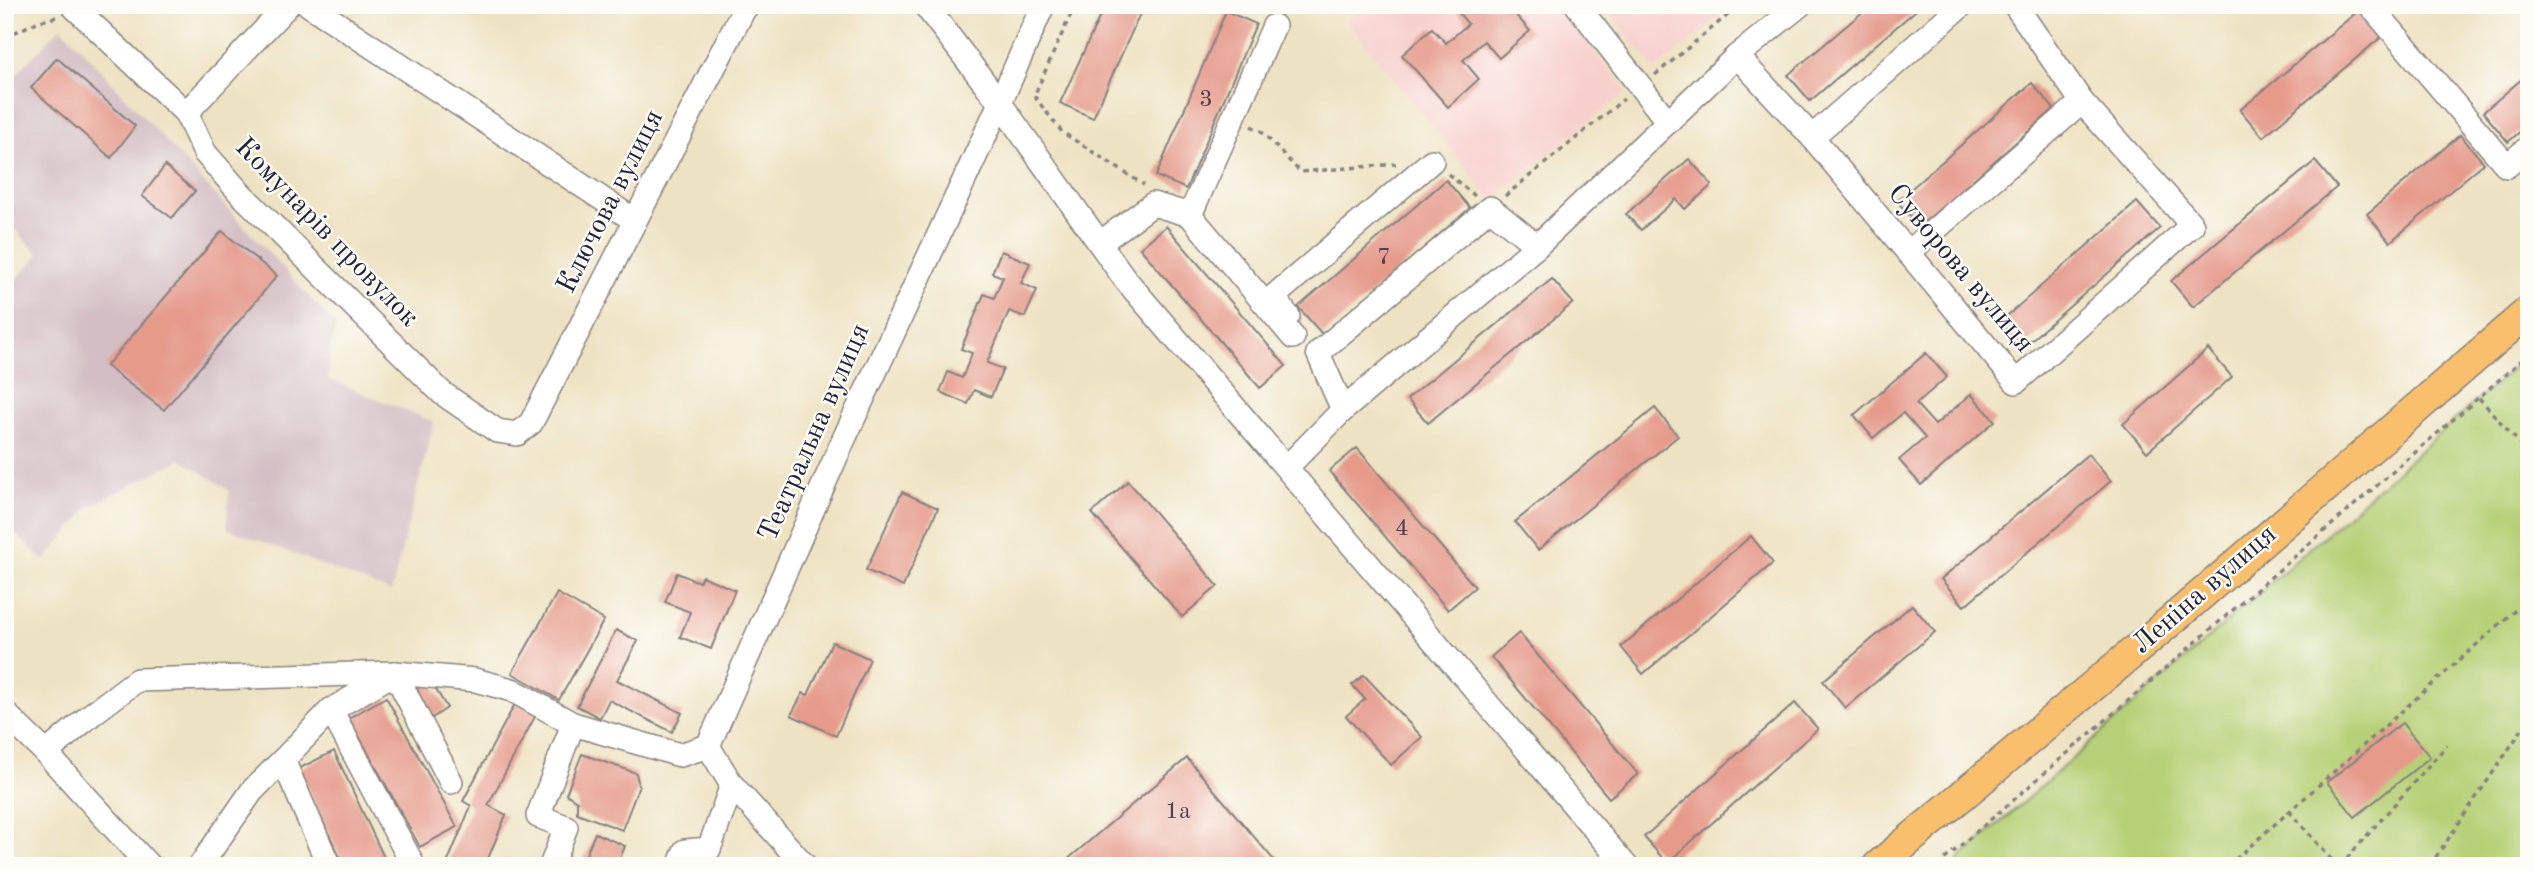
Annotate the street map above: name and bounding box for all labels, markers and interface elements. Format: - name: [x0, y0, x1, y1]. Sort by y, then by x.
- house number: 3: [1199, 88, 1213, 112]
- street label: Ключова вулиця: [553, 106, 669, 298]
- street label: Комунарів провулок: [229, 133, 423, 333]
- street label: Суворова вулиця: [1882, 179, 2038, 359]
- house number: 7: [1377, 246, 1391, 270]
- street label: Театральна вулиця: [754, 320, 876, 546]
- house number: 4: [1395, 517, 1409, 541]
- street label: Леніна вулиця: [2128, 520, 2282, 660]
- house number: 1а: [1165, 800, 1191, 824]

